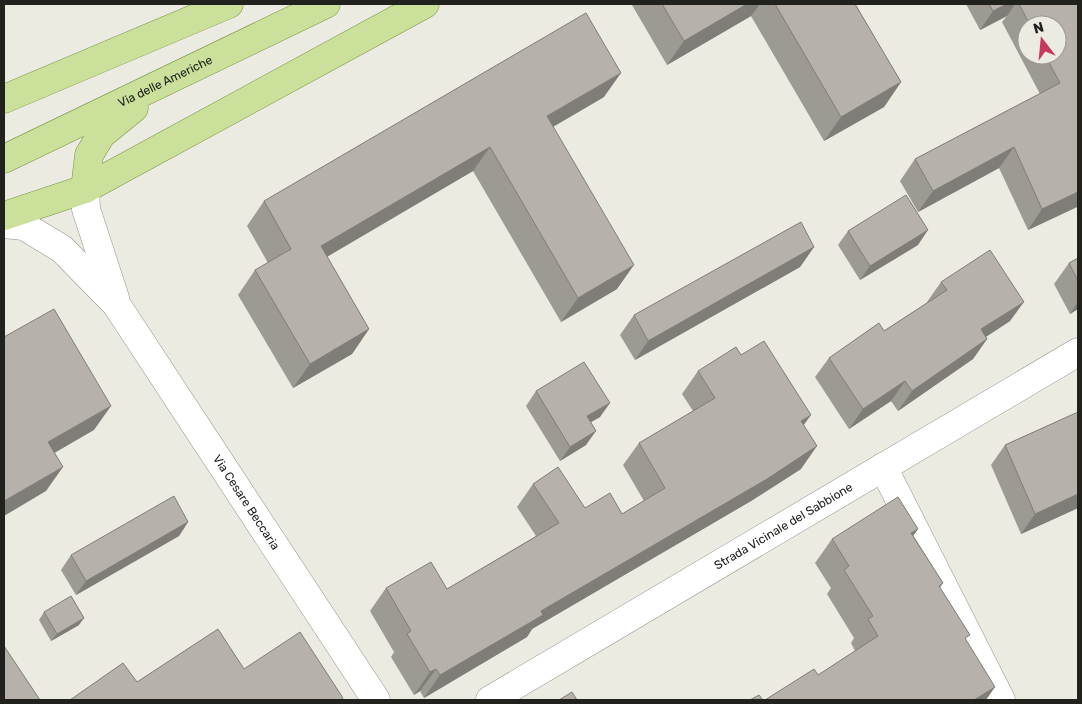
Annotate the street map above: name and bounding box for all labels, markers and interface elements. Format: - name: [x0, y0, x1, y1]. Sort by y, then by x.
- north arrow: [1017, 15, 1067, 65]
- text: N: [1031, 18, 1046, 38]
- street label: Via delle Americhe: [116, 53, 215, 110]
- street label: Via Cesare Beccaria: [210, 452, 283, 553]
- street label: Strada Vicinale del Sabbione: [712, 480, 855, 573]

